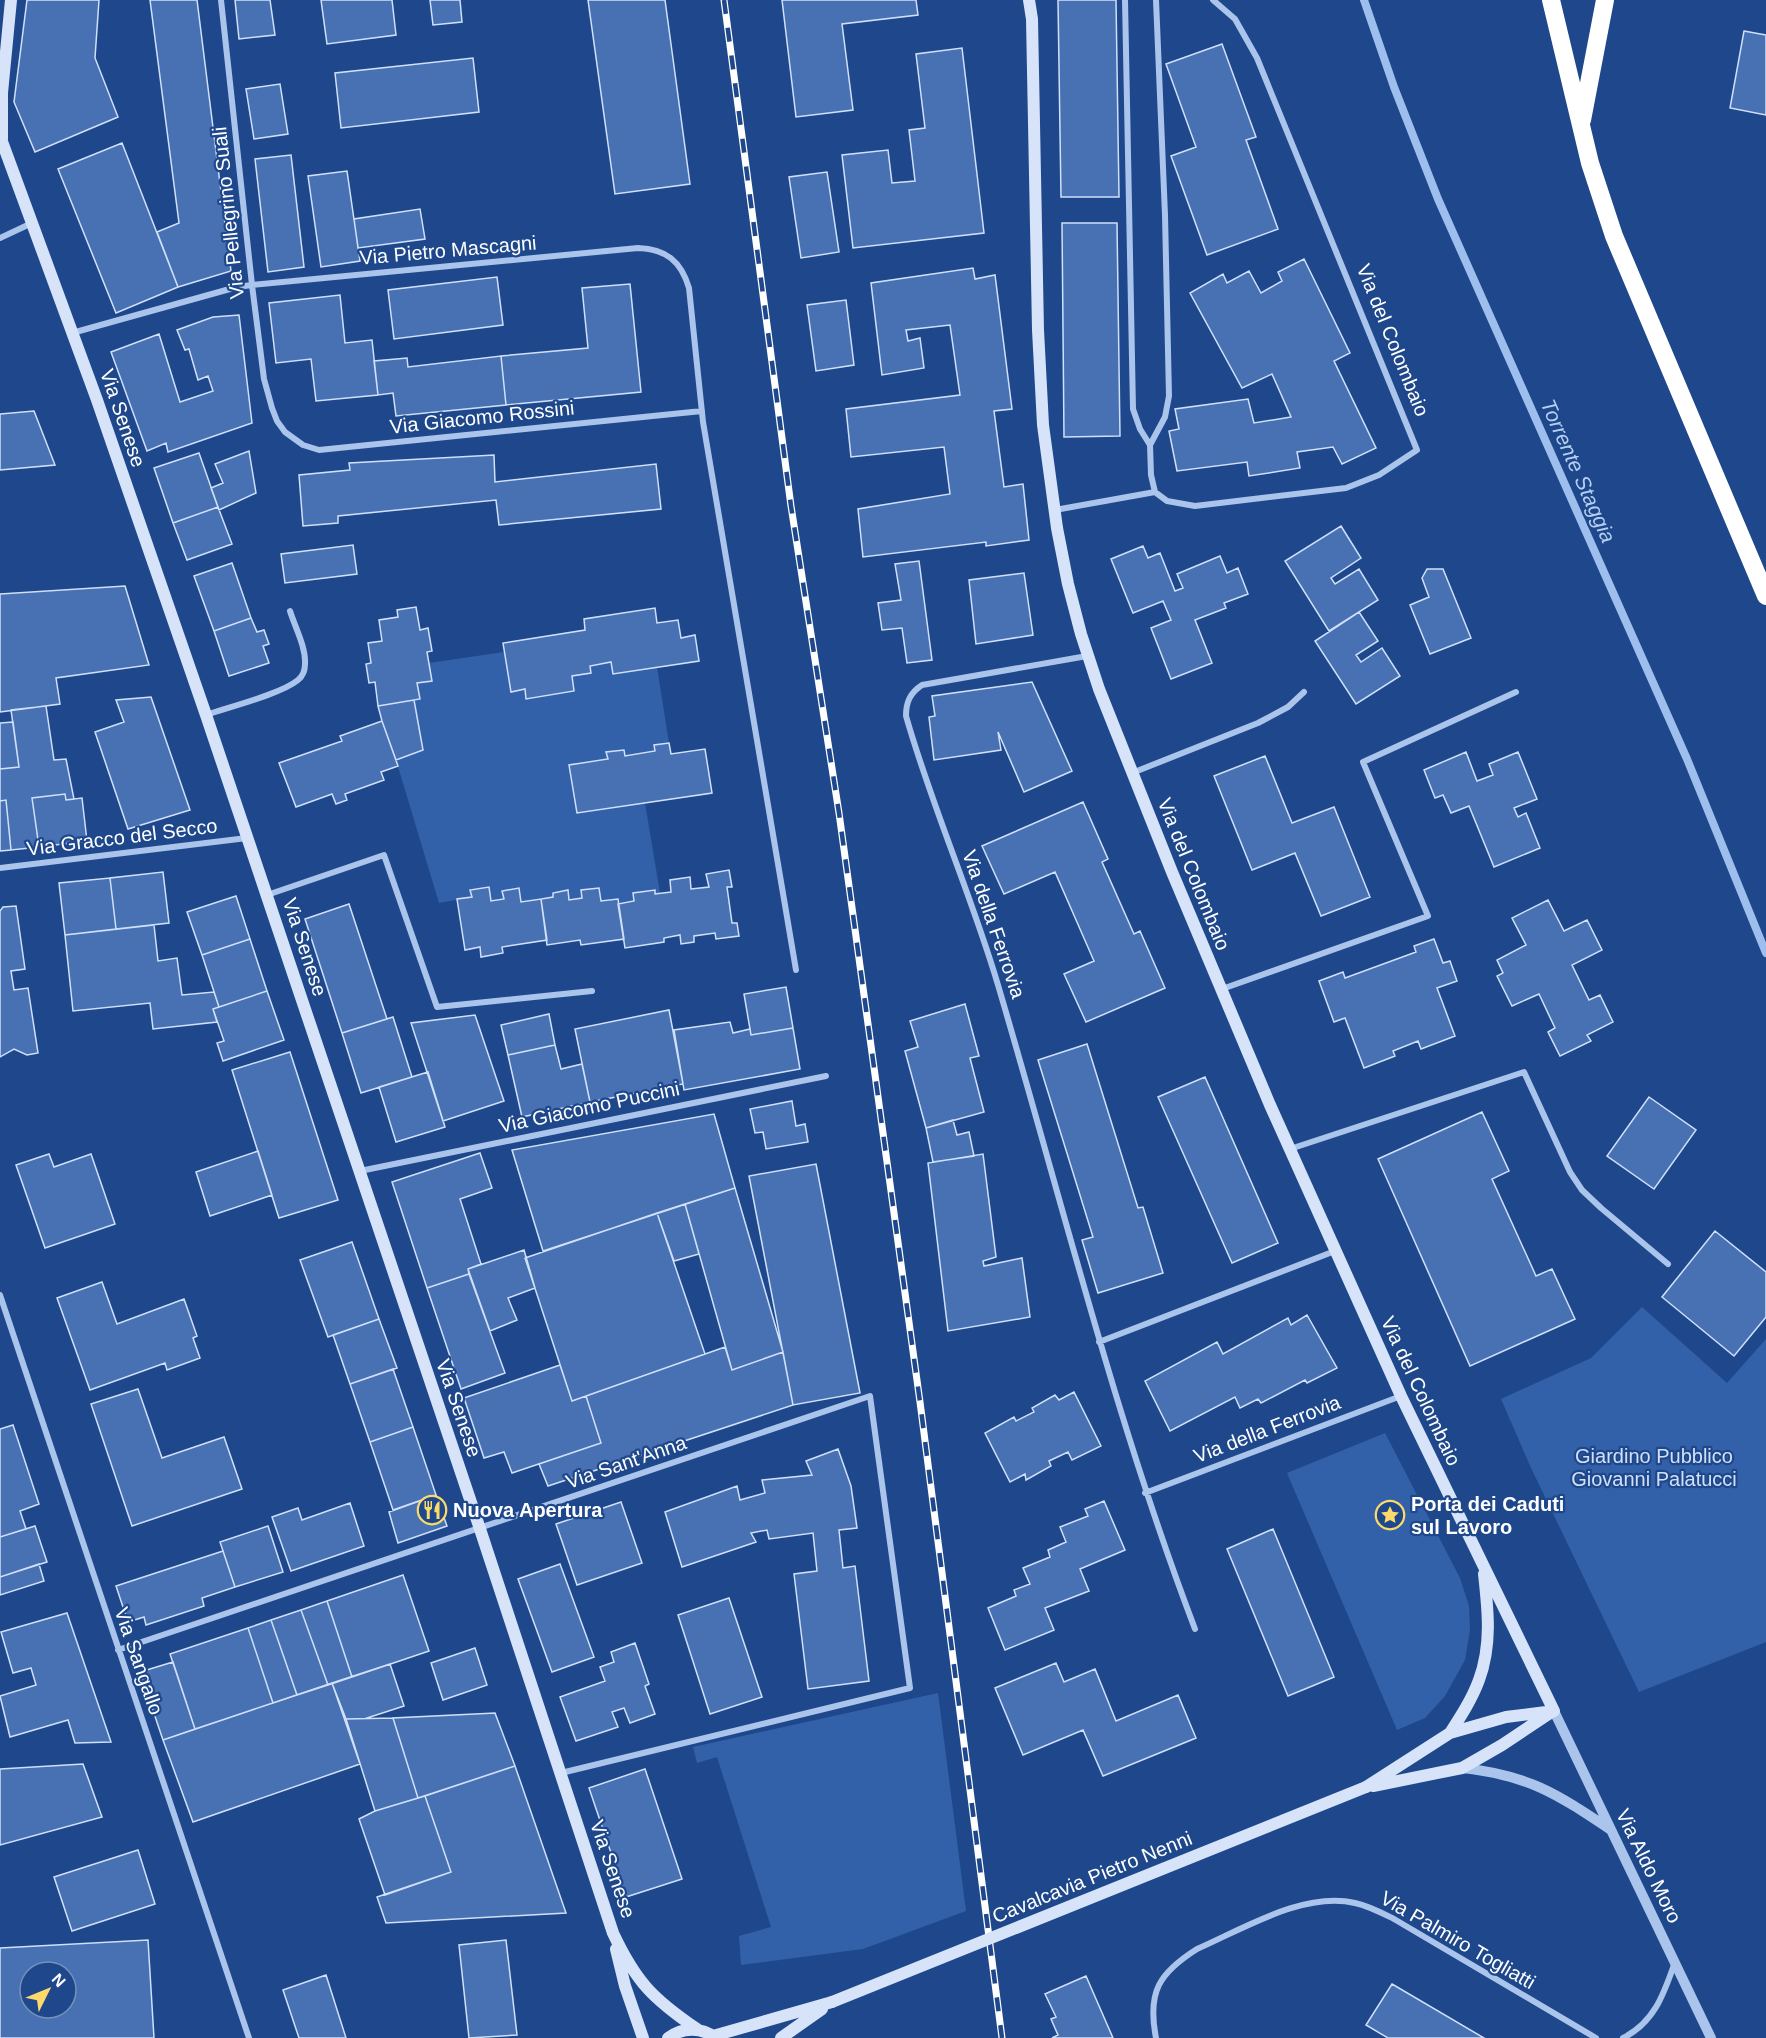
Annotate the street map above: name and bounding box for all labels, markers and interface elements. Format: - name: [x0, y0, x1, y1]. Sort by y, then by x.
- street label: Via Pellegrino Suali: [208, 126, 248, 300]
- street label: Via Pietro Mascagni: [359, 231, 537, 269]
- street label: Via del Colombaio: [1352, 261, 1434, 419]
- street label: Via Senese: [96, 366, 150, 470]
- street label: Via Giacomo Rossini: [389, 396, 575, 438]
- water label: Torrente Staggia: [1537, 396, 1620, 546]
- street label: Via del Colombaio: [1153, 795, 1235, 953]
- street label: Via Gracco del Secco: [25, 814, 219, 860]
- street label: Via della Ferrovia: [958, 847, 1030, 1002]
- street label: Via Senese: [279, 895, 331, 999]
- street label: Via Giacomo Puccini: [497, 1077, 681, 1137]
- street label: Via del Colombaio: [1377, 1313, 1465, 1469]
- street label: Via Senese: [432, 1356, 486, 1460]
- street label: Via della Ferrovia: [1191, 1391, 1344, 1467]
- street label: Via Sant'Anna: [563, 1431, 690, 1493]
- park label: Giardino Pubblico Giovanni Palatucci: [1571, 1445, 1737, 1490]
- place label: Porta dei Caduti sul Lavoro: [1411, 1493, 1564, 1538]
- restaurant icon: Nuova Apertura: [416, 1494, 448, 1526]
- place label: Nuova Apertura: [453, 1499, 603, 1521]
- place icon: Porta dei Caduti sul Lavoro: [1374, 1499, 1406, 1531]
- street label: Via Sangallo: [110, 1604, 168, 1718]
- street label: Via Aldo Moro: [1612, 1805, 1686, 1927]
- street label: Via Senese: [586, 1817, 640, 1921]
- street label: Cavalcavia Pietro Nenni: [989, 1827, 1195, 1927]
- street label: Via Palmiro Togliatti: [1377, 1887, 1539, 1993]
- north arrow: [18, 1960, 78, 2020]
- text: N: [48, 1970, 69, 1990]

